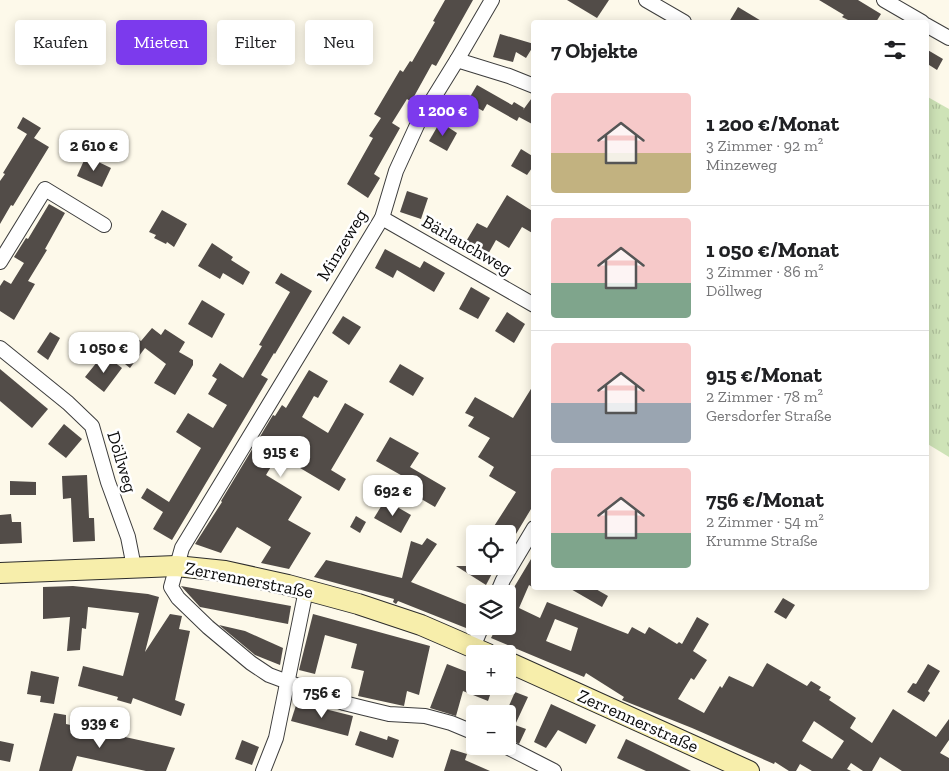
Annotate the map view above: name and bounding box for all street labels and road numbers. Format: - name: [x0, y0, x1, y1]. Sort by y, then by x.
- street label: Minzeweg: [312, 205, 372, 285]
- street label: Bärlauchweg: [418, 210, 516, 280]
- street label: Döllweg: [102, 429, 142, 496]
- street label: Zerrennerstraße: [183, 557, 315, 603]
- street label: Zerrennerstraße: [574, 684, 702, 758]

